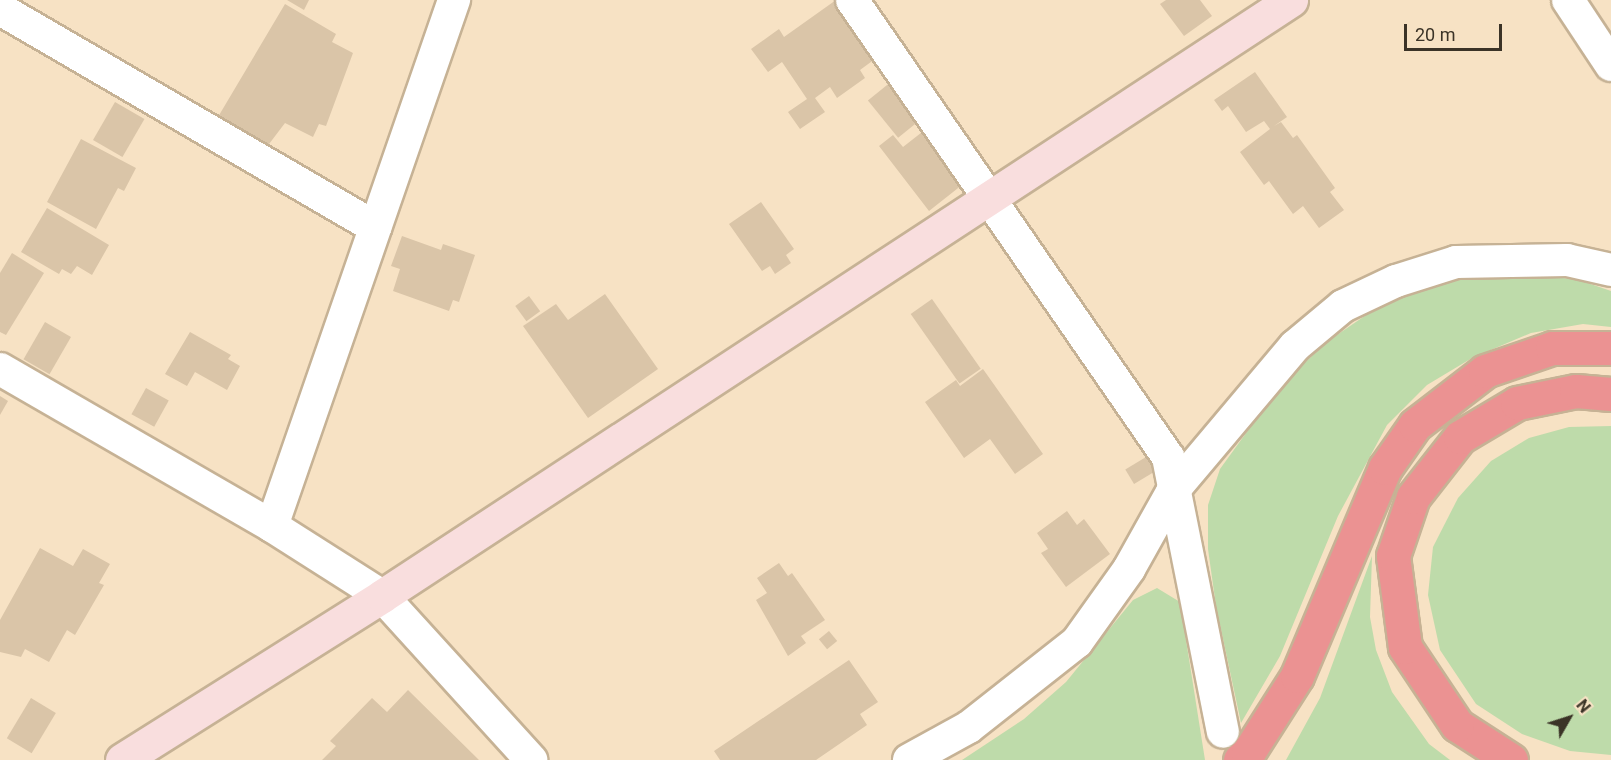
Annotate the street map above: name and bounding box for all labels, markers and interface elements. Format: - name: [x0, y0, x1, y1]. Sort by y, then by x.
- scale bar: [1407, 12, 1504, 50]
- text: 20 m: [1415, 24, 1455, 45]
- north arrow: [1539, 688, 1599, 748]
- text: N: [1572, 696, 1594, 717]

